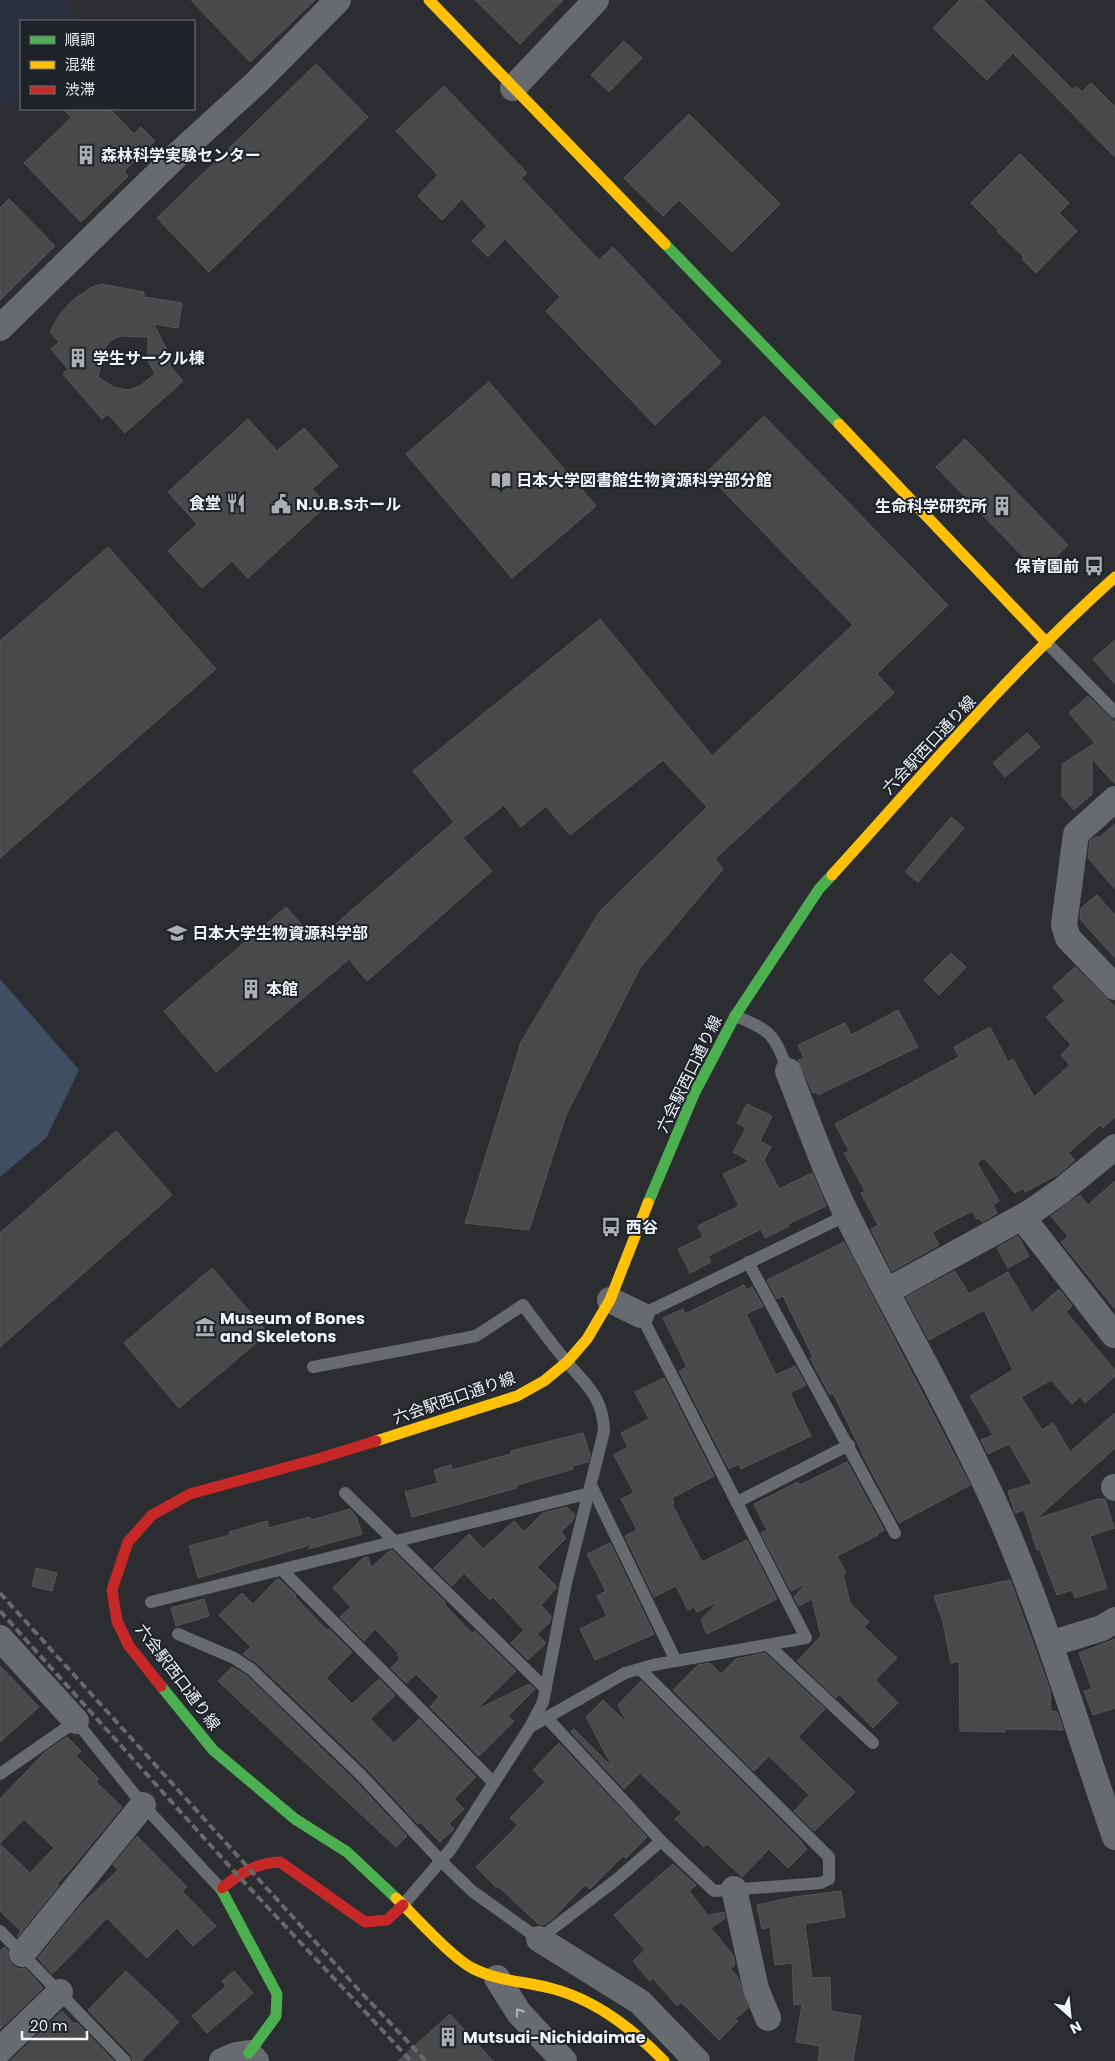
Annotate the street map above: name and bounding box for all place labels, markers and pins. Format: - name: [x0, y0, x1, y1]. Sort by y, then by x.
- building icon: 森林科学実験センター: [75, 144, 97, 166]
- place label: 森林科学実験センター: [101, 144, 261, 167]
- building icon: 学生サークル棟: [67, 347, 89, 369]
- place label: 学生サークル棟: [93, 347, 205, 370]
- library icon: 日本大学図書館生物資源科学部分館: [490, 469, 512, 491]
- place label: 日本大学図書館生物資源科学部分館: [516, 469, 772, 492]
- place label: 食堂: [189, 492, 221, 515]
- restaurant icon: 食堂: [225, 492, 247, 514]
- public building icon: N.U.B.Sホール: [270, 493, 292, 515]
- place label: N.U.B.Sホール: [296, 493, 401, 516]
- place label: 生命科学研究所: [875, 495, 987, 518]
- building icon: 生命科学研究所: [991, 495, 1013, 517]
- place label: 保育園前: [1015, 555, 1079, 578]
- bus stop icon: 保育園前: [1083, 555, 1105, 577]
- school or university icon: 日本大学生物資源科学部: [166, 922, 188, 944]
- place label: 日本大学生物資源科学部: [192, 922, 368, 945]
- building icon: 本館: [240, 978, 262, 1000]
- place label: 本館: [266, 978, 298, 1001]
- bus stop icon: 西谷: [600, 1216, 622, 1238]
- place label: 西谷: [626, 1216, 658, 1239]
- place label: Museum of Bones and Skeletons: [220, 1307, 365, 1348]
- museum icon: Museum of Bones and Skeletons: [194, 1316, 216, 1338]
- building icon: Mutsuai-Nichidaimae: [437, 2026, 459, 2048]
- place label: Mutsuai-Nichidaimae: [463, 2026, 646, 2049]

